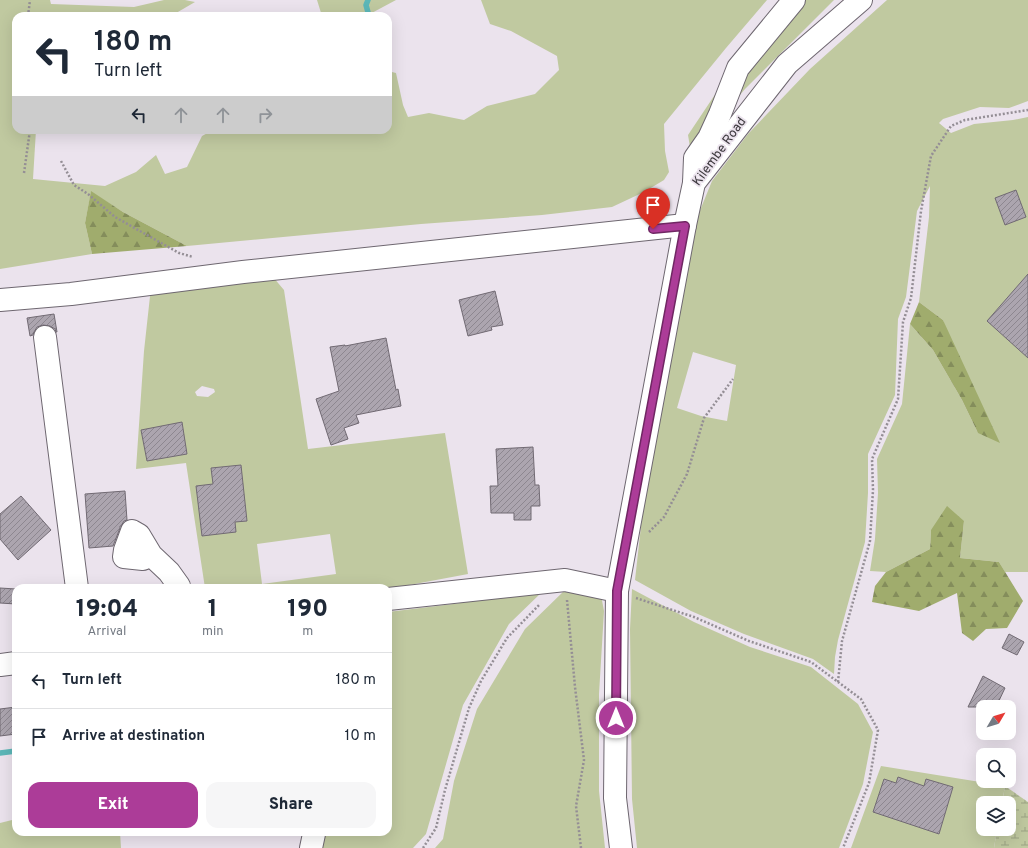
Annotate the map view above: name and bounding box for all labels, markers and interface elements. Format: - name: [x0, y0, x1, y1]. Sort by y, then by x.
- text: 180 m: [94, 25, 172, 61]
- icon: left: [28, 28, 80, 80]
- text: Turn left: [94, 60, 162, 83]
- icon: left: [128, 104, 150, 126]
- icon: ahead: [170, 104, 192, 126]
- icon: ahead: [212, 104, 234, 126]
- icon: right: [254, 104, 276, 126]
- street label: Kilembe Road: [690, 114, 750, 190]
- pin: [636, 188, 670, 229]
- icon: arrive: [642, 194, 664, 216]
- text: 19:04: [76, 595, 138, 625]
- text: 1: [208, 595, 218, 625]
- text: 190: [287, 595, 328, 625]
- text: Arrival: [88, 624, 126, 640]
- text: min: [202, 624, 224, 640]
- text: m: [302, 624, 313, 640]
- icon: left: [28, 670, 50, 692]
- text: Turn left: [62, 671, 122, 690]
- text: 180 m: [336, 671, 376, 690]
- position arrow: [595, 697, 637, 739]
- north arrow: [976, 700, 1016, 740]
- map controls: [976, 700, 1016, 836]
- icon: arrive: [28, 726, 50, 748]
- text: Arrive at destination: [62, 727, 205, 746]
- text: 10 m: [345, 727, 376, 746]
- button: search: [976, 748, 1016, 788]
- button: Exit: [28, 782, 198, 828]
- button: Share: [206, 782, 376, 828]
- button: layers: [976, 796, 1016, 836]

